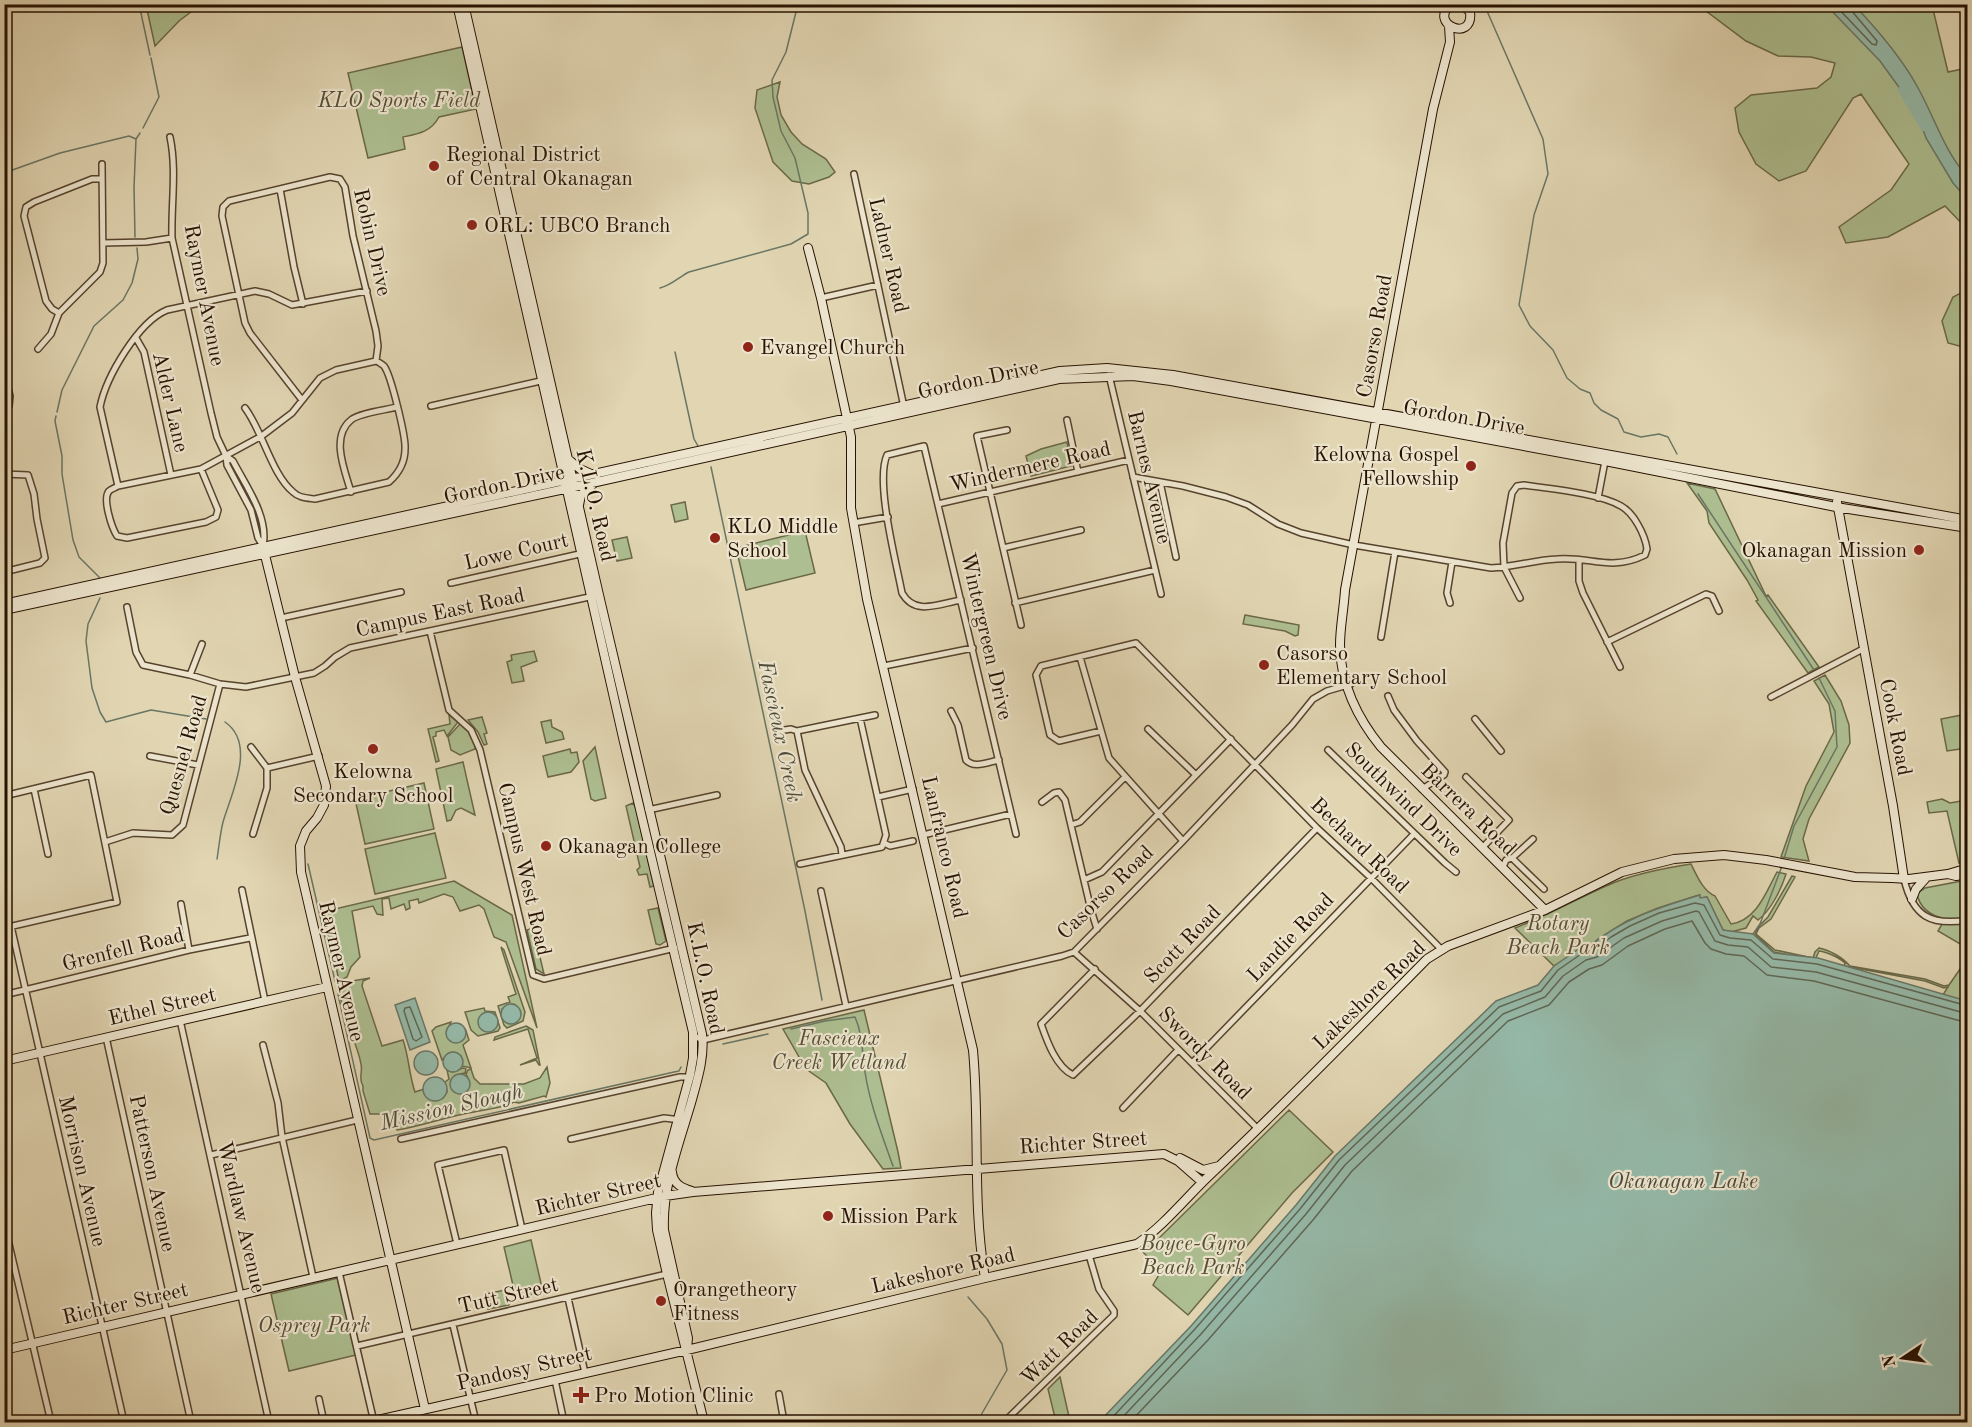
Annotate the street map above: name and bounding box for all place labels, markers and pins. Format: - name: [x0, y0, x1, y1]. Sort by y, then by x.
- place label: Regional District of Central Okanagan: [446, 145, 633, 190]
- marker: Regional District of Central Okanagan: [427, 159, 441, 173]
- place label: ORL: UBCO Branch: [484, 216, 670, 237]
- marker: ORL: UBCO Branch: [465, 218, 479, 232]
- place label: Evangel Church: [760, 338, 905, 359]
- marker: Evangel Church: [741, 340, 755, 354]
- place label: Kelowna Gospel Fellowship: [1313, 445, 1459, 490]
- marker: Kelowna Gospel Fellowship: [1464, 459, 1478, 473]
- place label: KLO Middle School: [727, 517, 838, 562]
- marker: KLO Middle School: [708, 531, 722, 545]
- place label: Okanagan Mission: [1741, 541, 1907, 562]
- marker: Okanagan Mission: [1912, 543, 1926, 557]
- place label: Casorso Elementary School: [1276, 644, 1447, 689]
- marker: Casorso Elementary School: [1257, 658, 1271, 672]
- marker: Kelowna Secondary School: [366, 742, 380, 756]
- place label: Kelowna Secondary School: [293, 762, 454, 807]
- place label: Okanagan College: [558, 837, 721, 858]
- marker: Okanagan College: [539, 839, 553, 853]
- place label: Mission Park: [840, 1207, 958, 1228]
- marker: Mission Park: [821, 1209, 835, 1223]
- place label: Orangetheory Fitness: [673, 1280, 798, 1325]
- marker: Orangetheory Fitness: [654, 1294, 668, 1308]
- marker: Pro Motion Clinic: [572, 1386, 590, 1404]
- place label: Pro Motion Clinic: [594, 1386, 753, 1407]

